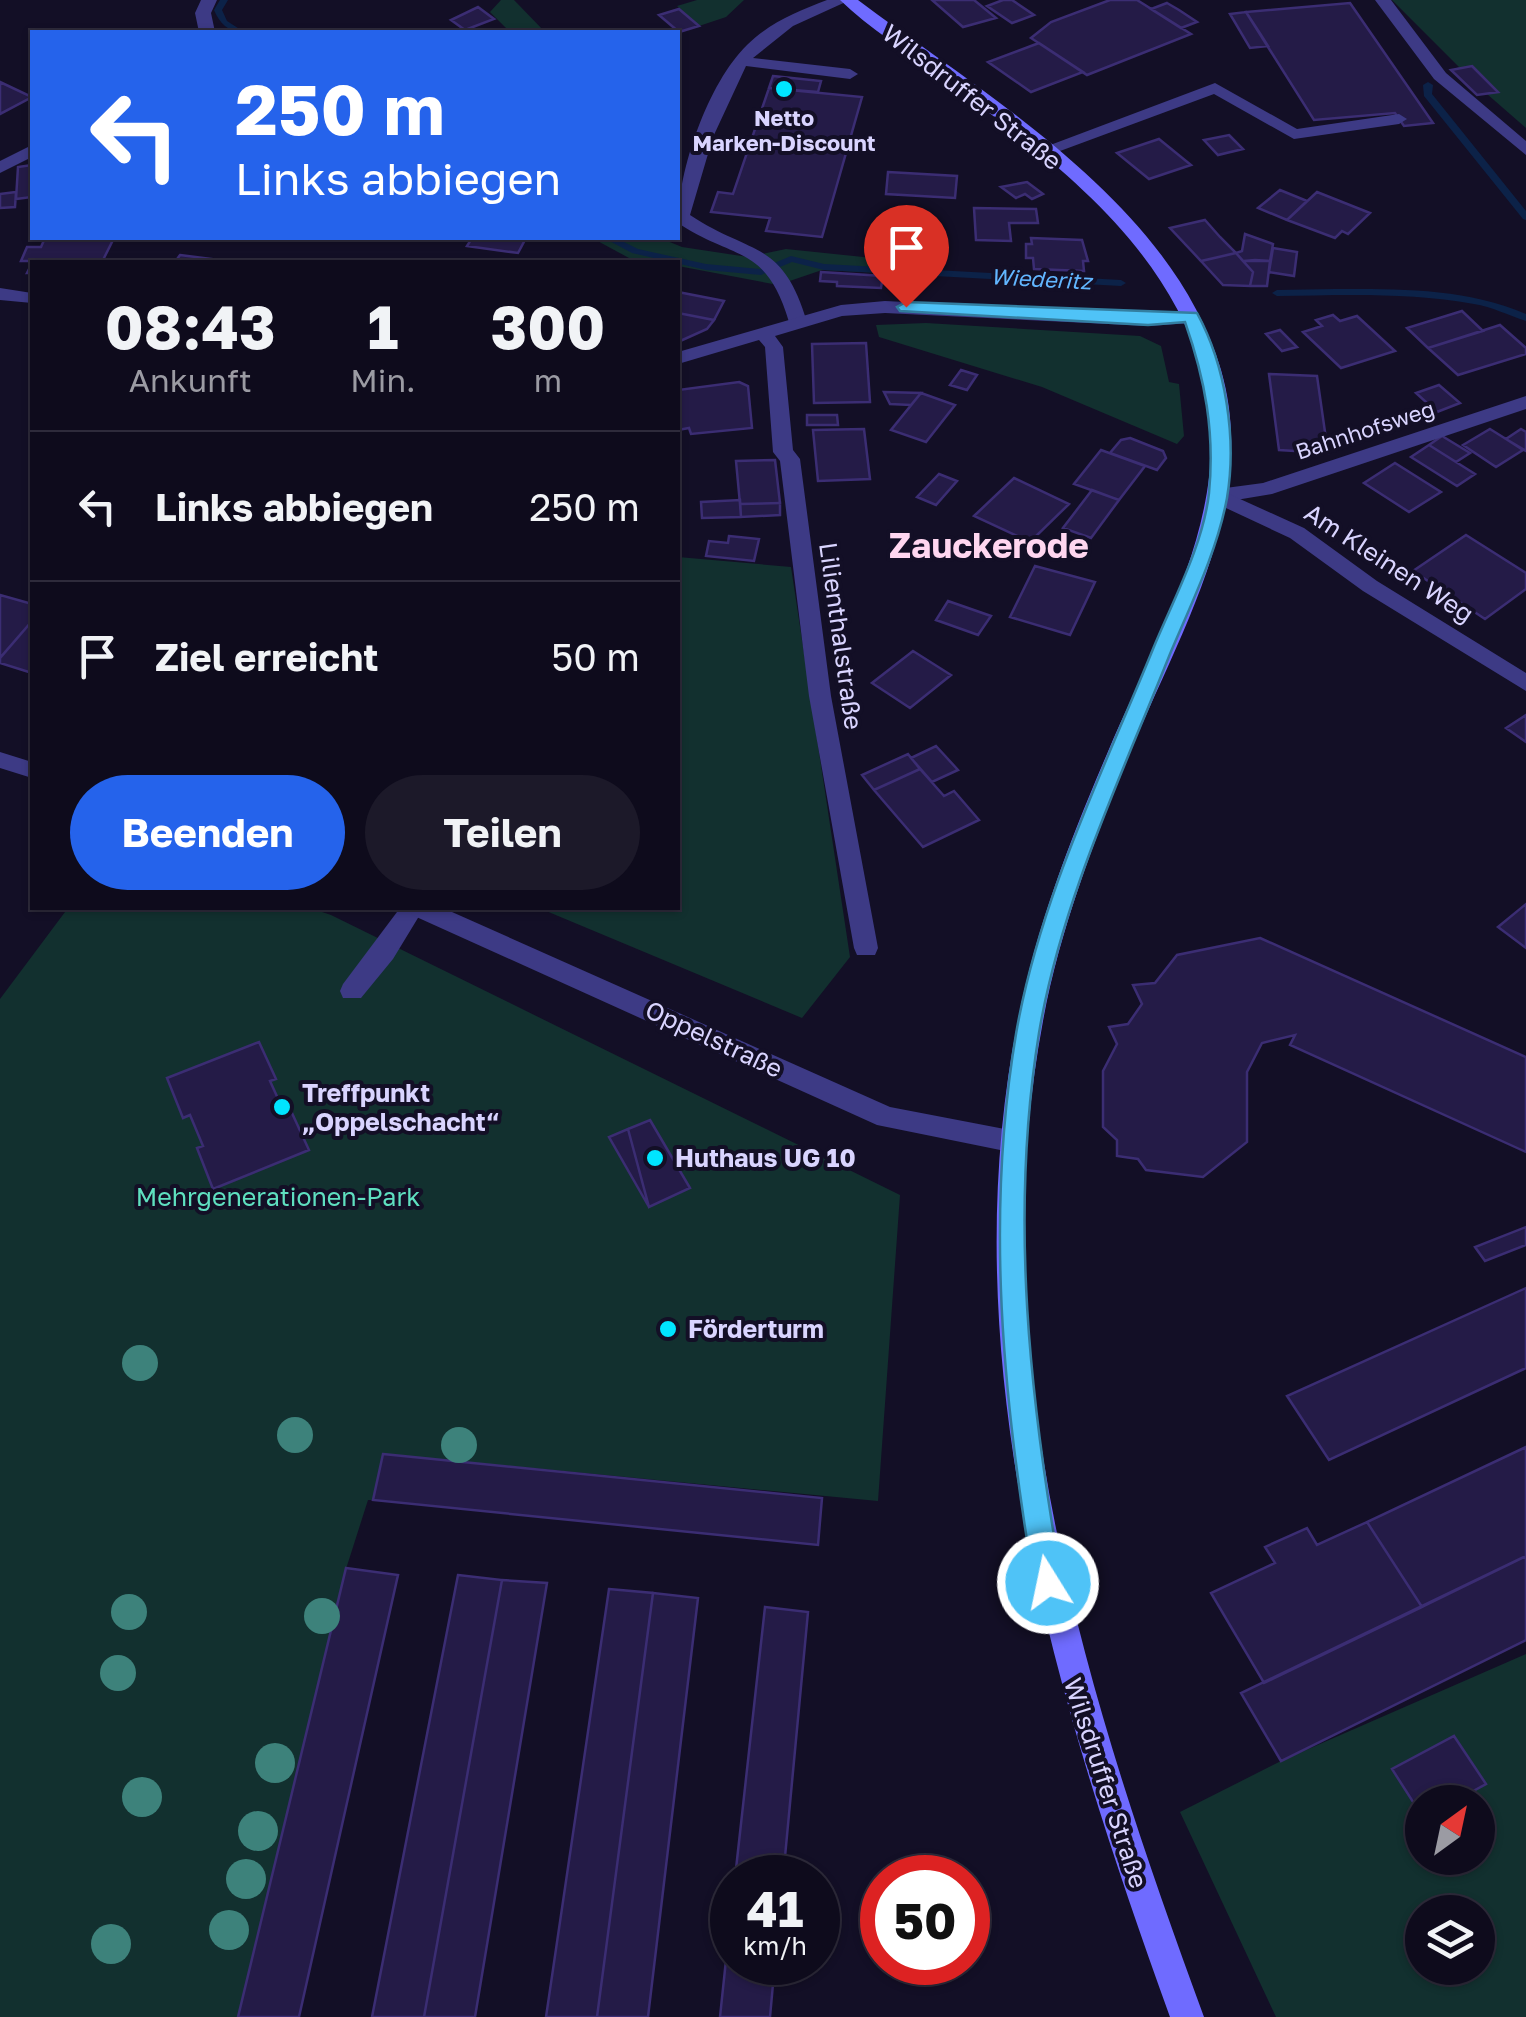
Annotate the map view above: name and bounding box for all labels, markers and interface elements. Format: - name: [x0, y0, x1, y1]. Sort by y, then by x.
- street label: Wilsdruffer Straße: [876, 17, 1068, 176]
- text: 250 m: [235, 66, 445, 150]
- icon: left: [70, 70, 200, 200]
- marker: Netto Marken-Discount: [773, 78, 795, 100]
- place label: Netto Marken-Discount: [692, 104, 876, 156]
- text: Links abbiegen: [235, 151, 561, 205]
- pin: [864, 205, 949, 308]
- icon: arrive: [879, 220, 934, 275]
- water label: Wiederitz: [990, 262, 1095, 295]
- text: 08:43: [105, 290, 276, 362]
- text: 1: [368, 290, 398, 362]
- text: 300: [491, 290, 605, 362]
- text: Ankunft: [129, 361, 252, 399]
- text: Min.: [350, 361, 416, 399]
- text: m: [534, 361, 562, 399]
- street label: Bahnhofsweg: [1292, 394, 1438, 465]
- icon: left: [70, 479, 125, 534]
- text: Links abbiegen: [155, 484, 433, 529]
- text: 250 m: [529, 484, 640, 529]
- street label: Am Kleinen Weg: [1299, 496, 1480, 629]
- district label: Zauckerode: [889, 524, 1089, 566]
- street label: Lilienthalstraße: [813, 540, 870, 731]
- icon: arrive: [70, 629, 125, 684]
- text: Ziel erreicht: [155, 634, 378, 679]
- text: 50 m: [551, 634, 640, 679]
- button: Beenden: [70, 775, 345, 890]
- button: Teilen: [365, 775, 640, 890]
- street label: Oppelstraße: [641, 993, 788, 1084]
- place label: Treffpunkt „Oppelschacht“: [302, 1077, 499, 1137]
- marker: Treffpunkt „Oppelschacht“: [271, 1096, 293, 1118]
- place label: Huthaus UG 10: [675, 1142, 856, 1173]
- marker: Huthaus UG 10: [644, 1147, 666, 1169]
- park label: Mehrgenerationen-Park: [136, 1181, 420, 1212]
- place label: Förderturm: [688, 1313, 824, 1344]
- marker: Förderturm: [657, 1318, 679, 1340]
- position arrow: [996, 1531, 1100, 1635]
- street label: Wilsdruffer Straße: [1058, 1674, 1155, 1892]
- north arrow: [1405, 1785, 1495, 1875]
- map controls: [1405, 1785, 1495, 1985]
- speed limit sign: 50: [860, 1855, 990, 1985]
- text: 41: [746, 1878, 803, 1938]
- button: layers: [1405, 1895, 1495, 1985]
- text: km/h: [743, 1930, 807, 1961]

